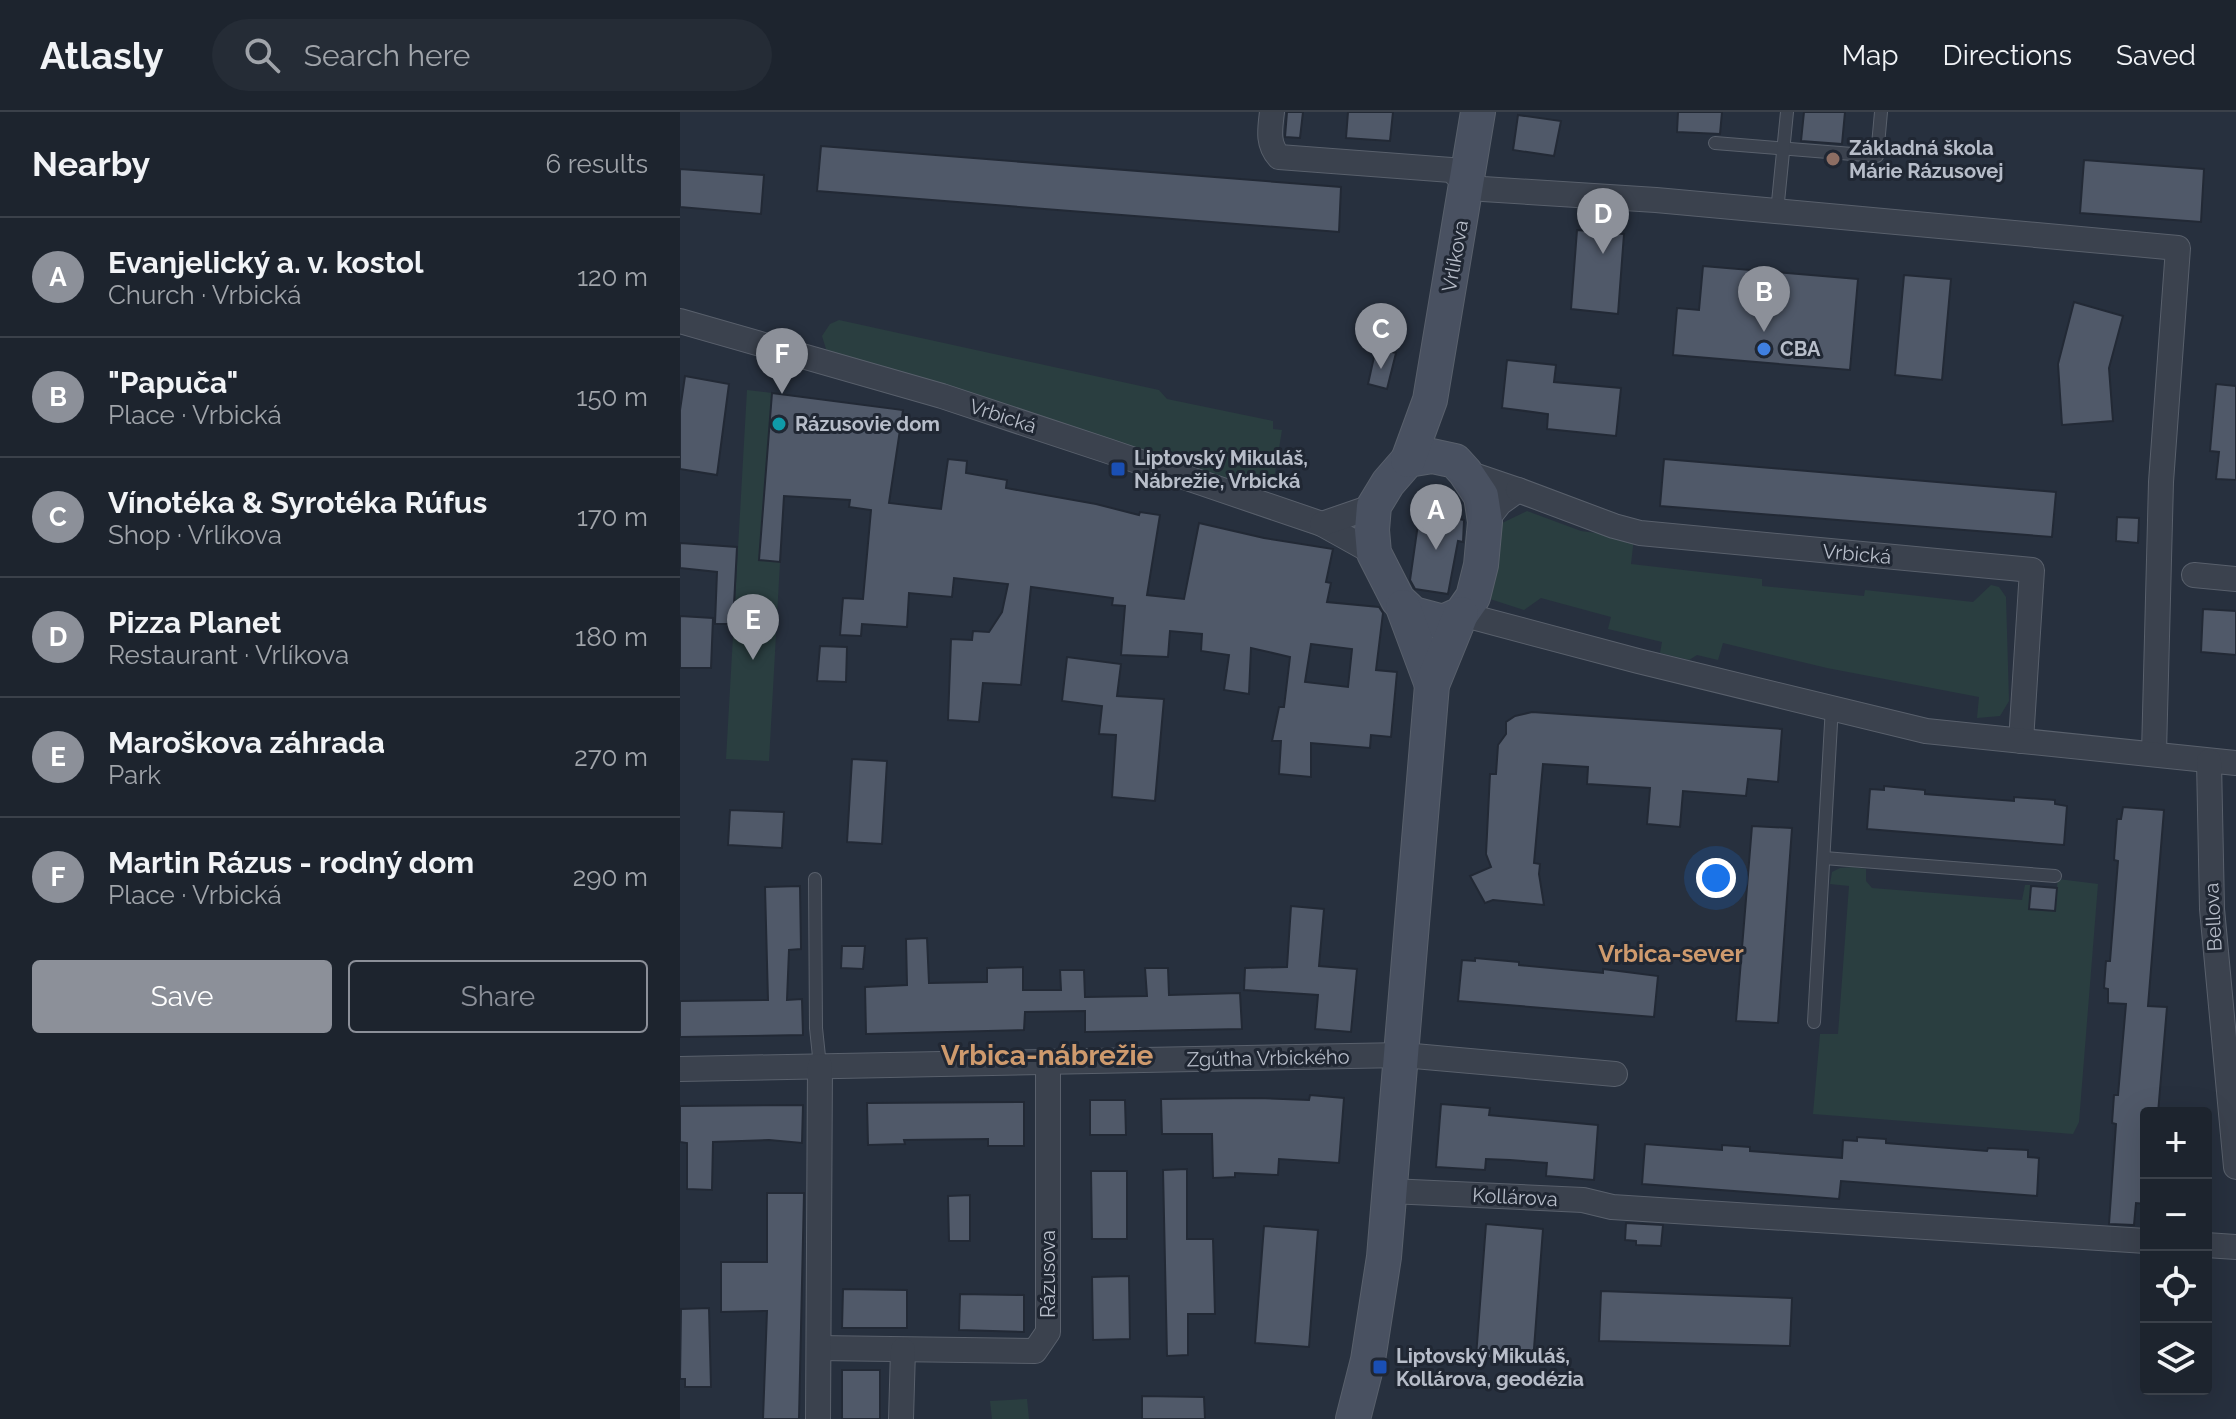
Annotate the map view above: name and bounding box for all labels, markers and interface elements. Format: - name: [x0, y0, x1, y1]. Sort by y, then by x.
- search box: [212, 19, 772, 91]
- text: Atlasly: [40, 33, 164, 78]
- icon: search: [240, 33, 284, 77]
- text: Search here: [304, 38, 470, 73]
- text: Map: [1842, 39, 1899, 72]
- text: Directions: [1943, 39, 2072, 72]
- text: Saved: [2116, 39, 2196, 72]
- place label: Základná škola Márie Rázusovej: [1849, 136, 2004, 183]
- text: Nearby: [32, 144, 150, 184]
- text: 6 results: [545, 149, 648, 179]
- marker: Základná škola Márie Rázusovej: [1824, 150, 1842, 168]
- pin: D: [1577, 188, 1629, 254]
- street label: Vrlíkova: [1437, 218, 1473, 294]
- text: Evanjelický a. v. kostol: [108, 245, 424, 280]
- text: A: [49, 262, 67, 292]
- text: 120 m: [577, 262, 648, 292]
- pin: B: [1738, 266, 1790, 332]
- text: Church · Vrbická: [108, 280, 301, 310]
- pin: C: [1355, 303, 1407, 369]
- pin: F: [756, 328, 808, 394]
- place label: CBA: [1780, 337, 1821, 361]
- marker: CBA: [1755, 340, 1773, 358]
- text: "Papuča": [108, 365, 238, 400]
- text: B: [49, 382, 67, 412]
- text: 150 m: [576, 382, 648, 412]
- street label: Vrbická: [967, 394, 1039, 438]
- text: Place · Vrbická: [108, 400, 282, 430]
- place label: Rázusovie dom: [795, 412, 940, 436]
- marker: Rázusovie dom: [770, 415, 788, 433]
- place label: Liptovský Mikuláš, Nábrežie, Vrbická: [1134, 446, 1308, 493]
- marker: Liptovský Mikuláš, Nábrežie, Vrbická: [1109, 460, 1127, 478]
- pin: A: [1410, 484, 1462, 550]
- text: Vínotéka & Syrotéka Rúfus: [108, 485, 487, 520]
- text: C: [49, 502, 67, 532]
- text: 170 m: [577, 502, 648, 532]
- text: Shop · Vrlíkova: [108, 520, 282, 550]
- street label: Vrbická: [1822, 539, 1892, 569]
- pin: E: [727, 594, 779, 660]
- text: Pizza Planet: [108, 605, 281, 640]
- text: D: [49, 622, 67, 652]
- text: 180 m: [575, 622, 648, 652]
- text: Restaurant · Vrlíkova: [108, 640, 349, 670]
- text: Maroškova záhrada: [108, 725, 385, 760]
- text: E: [50, 742, 66, 772]
- text: 270 m: [574, 742, 648, 772]
- text: Park: [108, 760, 161, 790]
- text: Martin Rázus - rodný dom: [108, 845, 474, 880]
- your location: [1696, 858, 1736, 898]
- text: F: [51, 862, 65, 892]
- text: 290 m: [573, 862, 648, 892]
- text: Place · Vrbická: [108, 880, 282, 910]
- street label: Bellova: [2199, 882, 2227, 952]
- district label: Vrbica-sever: [1598, 939, 1744, 968]
- button: Save: [32, 960, 332, 1033]
- button: Share: [348, 960, 648, 1033]
- district label: Vrbica-nábrežie: [941, 1039, 1154, 1072]
- street label: Zgútha Vrbického: [1186, 1045, 1350, 1071]
- map controls: [2140, 1107, 2212, 1395]
- button: +: [2140, 1107, 2212, 1179]
- button: −: [2140, 1179, 2212, 1251]
- street label: Kollárova: [1472, 1183, 1558, 1211]
- street label: Rázusova: [1036, 1230, 1060, 1318]
- button: locate: [2140, 1251, 2212, 1323]
- button: layers: [2140, 1323, 2212, 1395]
- place label: Liptovský Mikuláš, Kollárova, geodézia: [1396, 1344, 1584, 1391]
- marker: Liptovský Mikuláš, Kollárova, geodézia: [1371, 1358, 1389, 1376]

